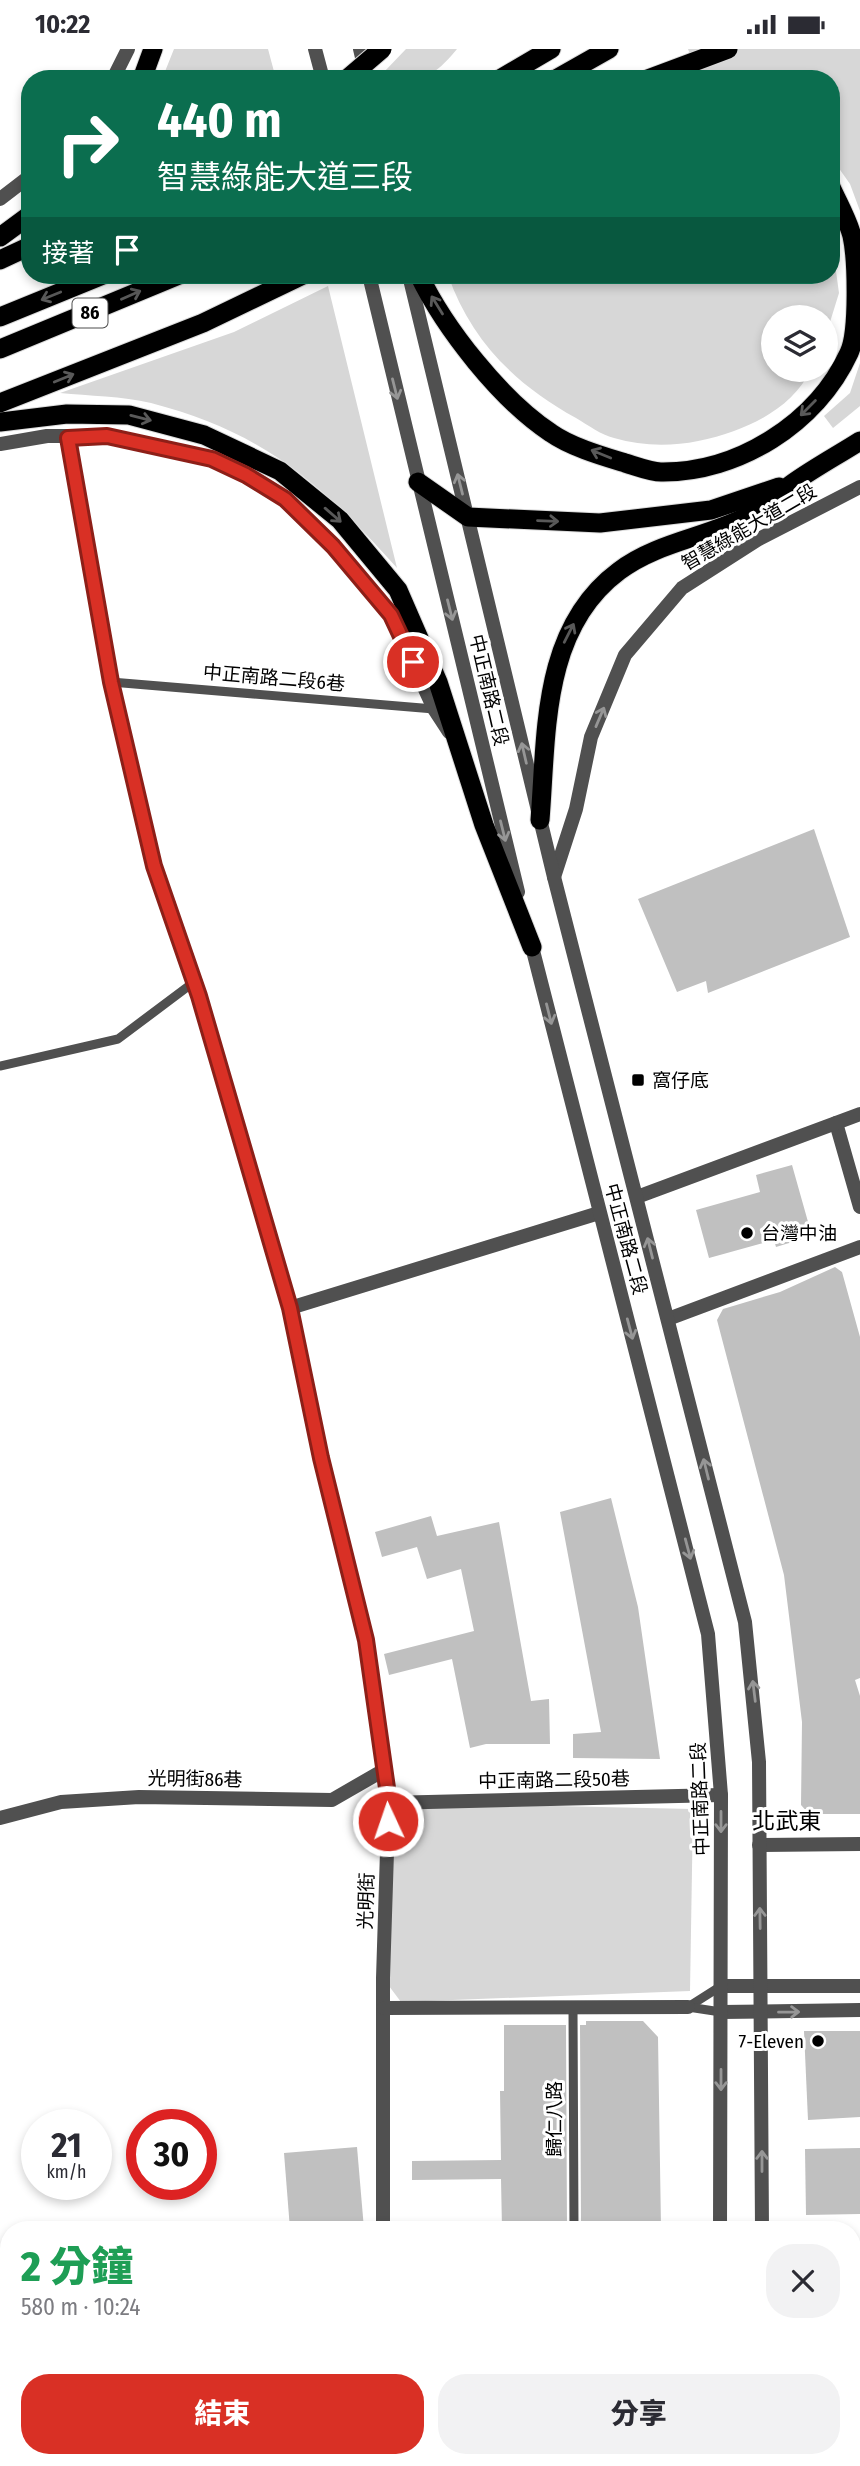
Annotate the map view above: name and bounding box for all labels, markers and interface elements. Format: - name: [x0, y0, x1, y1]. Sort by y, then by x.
- text: 10:22: [35, 9, 90, 40]
- text: 440 m: [157, 91, 282, 150]
- icon: right: [42, 98, 133, 189]
- text: 智慧綠能大道三段: [157, 158, 413, 196]
- icon: arrive: [108, 231, 146, 269]
- text: 接著: [42, 238, 94, 269]
- one-way arrow: [120, 288, 141, 301]
- one-way arrow: [41, 291, 63, 304]
- one-way arrow: [430, 295, 444, 315]
- road number: 86: [72, 299, 108, 327]
- map controls: [761, 305, 838, 382]
- button: layers: [761, 305, 838, 382]
- one-way arrow: [52, 371, 74, 384]
- one-way arrow: [389, 377, 402, 400]
- one-way arrow: [800, 400, 817, 417]
- one-way arrow: [129, 412, 152, 425]
- one-way arrow: [591, 447, 613, 460]
- one-way arrow: [453, 473, 466, 496]
- street label: 智慧綠能大道二段: [677, 479, 821, 575]
- one-way arrow: [324, 507, 342, 523]
- one-way arrow: [537, 514, 560, 527]
- one-way arrow: [444, 598, 457, 621]
- one-way arrow: [563, 623, 577, 644]
- pin: [383, 632, 443, 692]
- street label: 中正南路二段: [465, 632, 513, 748]
- icon: arrive: [394, 643, 432, 681]
- street label: 中正南路二段6巷: [202, 660, 346, 696]
- one-way arrow: [594, 707, 607, 729]
- one-way arrow: [517, 742, 530, 765]
- one-way arrow: [497, 819, 510, 842]
- one-way arrow: [543, 1002, 556, 1024]
- place label: 窩仔底: [652, 1069, 709, 1092]
- marker: 窩仔底: [630, 1072, 646, 1088]
- street label: 中正南路二段: [600, 1181, 652, 1297]
- place label: 台灣中油: [761, 1222, 837, 1245]
- marker: 台灣中油: [739, 1225, 755, 1241]
- one-way arrow: [643, 1237, 656, 1260]
- one-way arrow: [624, 1317, 637, 1340]
- one-way arrow: [699, 1458, 712, 1480]
- one-way arrow: [682, 1537, 695, 1560]
- one-way arrow: [747, 1680, 760, 1703]
- street label: 中正南路二段: [687, 1742, 713, 1856]
- street label: 光明街86巷: [147, 1767, 243, 1791]
- street label: 中正南路二段50巷: [478, 1767, 630, 1793]
- position arrow: [351, 1784, 425, 1858]
- district label: 北武東: [753, 1807, 822, 1835]
- one-way arrow: [714, 1811, 728, 1834]
- street label: 光明街: [354, 1872, 378, 1930]
- one-way arrow: [753, 1907, 767, 1930]
- one-way arrow: [777, 2005, 800, 2018]
- place label: 7-Eleven: [739, 2030, 804, 2053]
- marker: 7-Eleven: [810, 2033, 826, 2049]
- one-way arrow: [714, 2068, 728, 2091]
- street label: 歸仁八路: [543, 2081, 566, 2157]
- speed limit sign: 30: [126, 2109, 217, 2200]
- text: 21: [51, 2124, 82, 2166]
- one-way arrow: [755, 2150, 769, 2173]
- text: km/h: [46, 2161, 87, 2183]
- text: 2 分鐘: [21, 2242, 133, 2292]
- button: close: [766, 2244, 840, 2318]
- text: 580 m · 10:24: [21, 2293, 140, 2321]
- button: 結束: [21, 2374, 424, 2454]
- button: 分享: [438, 2374, 840, 2454]

